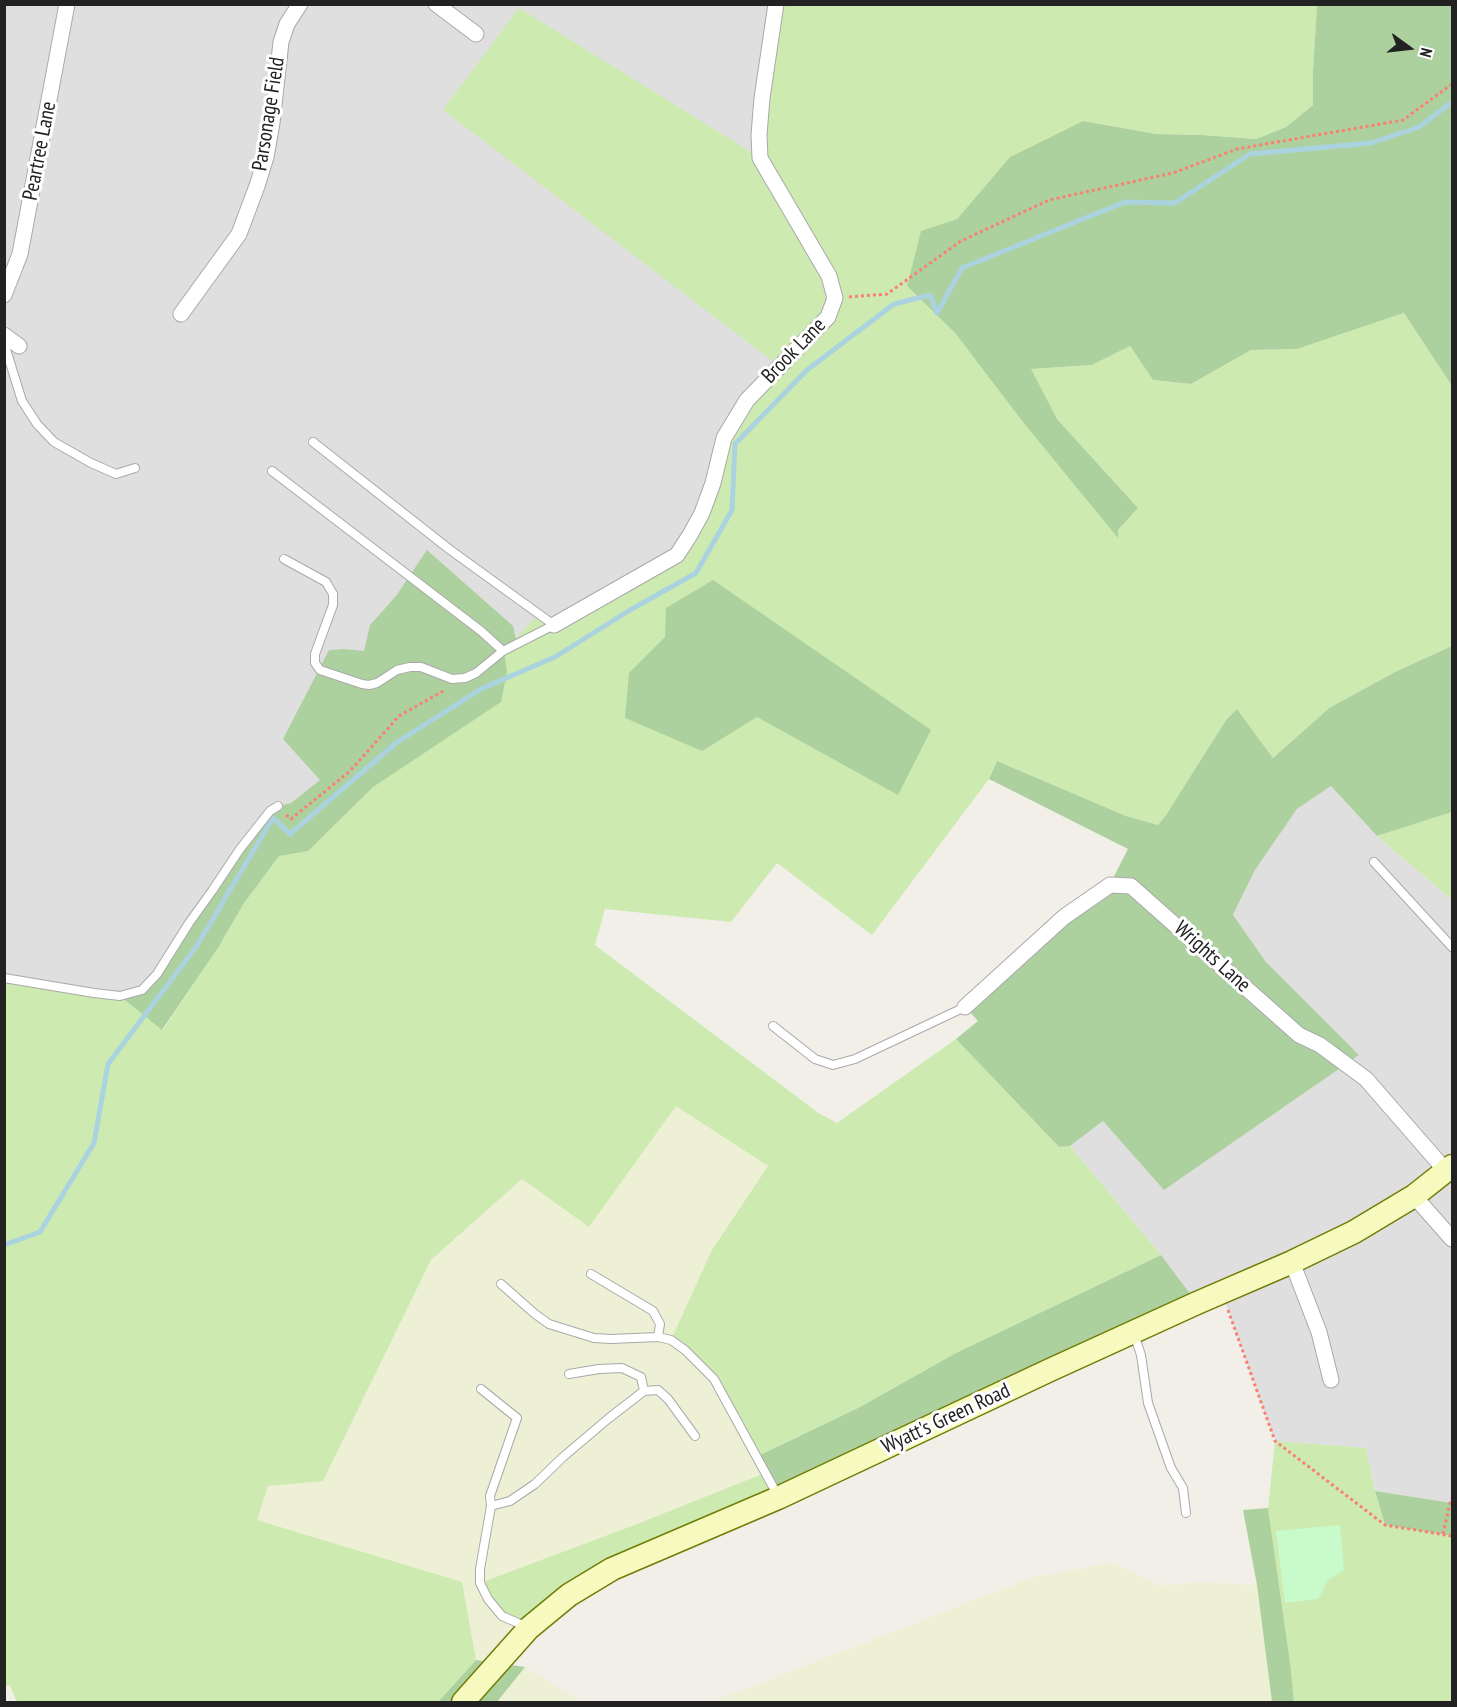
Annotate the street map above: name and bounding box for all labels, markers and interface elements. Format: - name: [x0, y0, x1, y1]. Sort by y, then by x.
- north arrow: [1379, 18, 1439, 78]
- text: N: [1416, 46, 1437, 59]
- street label: Parsonage Field: [248, 55, 290, 173]
- street label: Peartree Lane: [18, 99, 62, 203]
- street label: Brook Lane: [757, 313, 831, 389]
- street label: Wrights Lane: [1169, 916, 1255, 998]
- street label: Wyatt's Green Road: [878, 1378, 1014, 1460]

